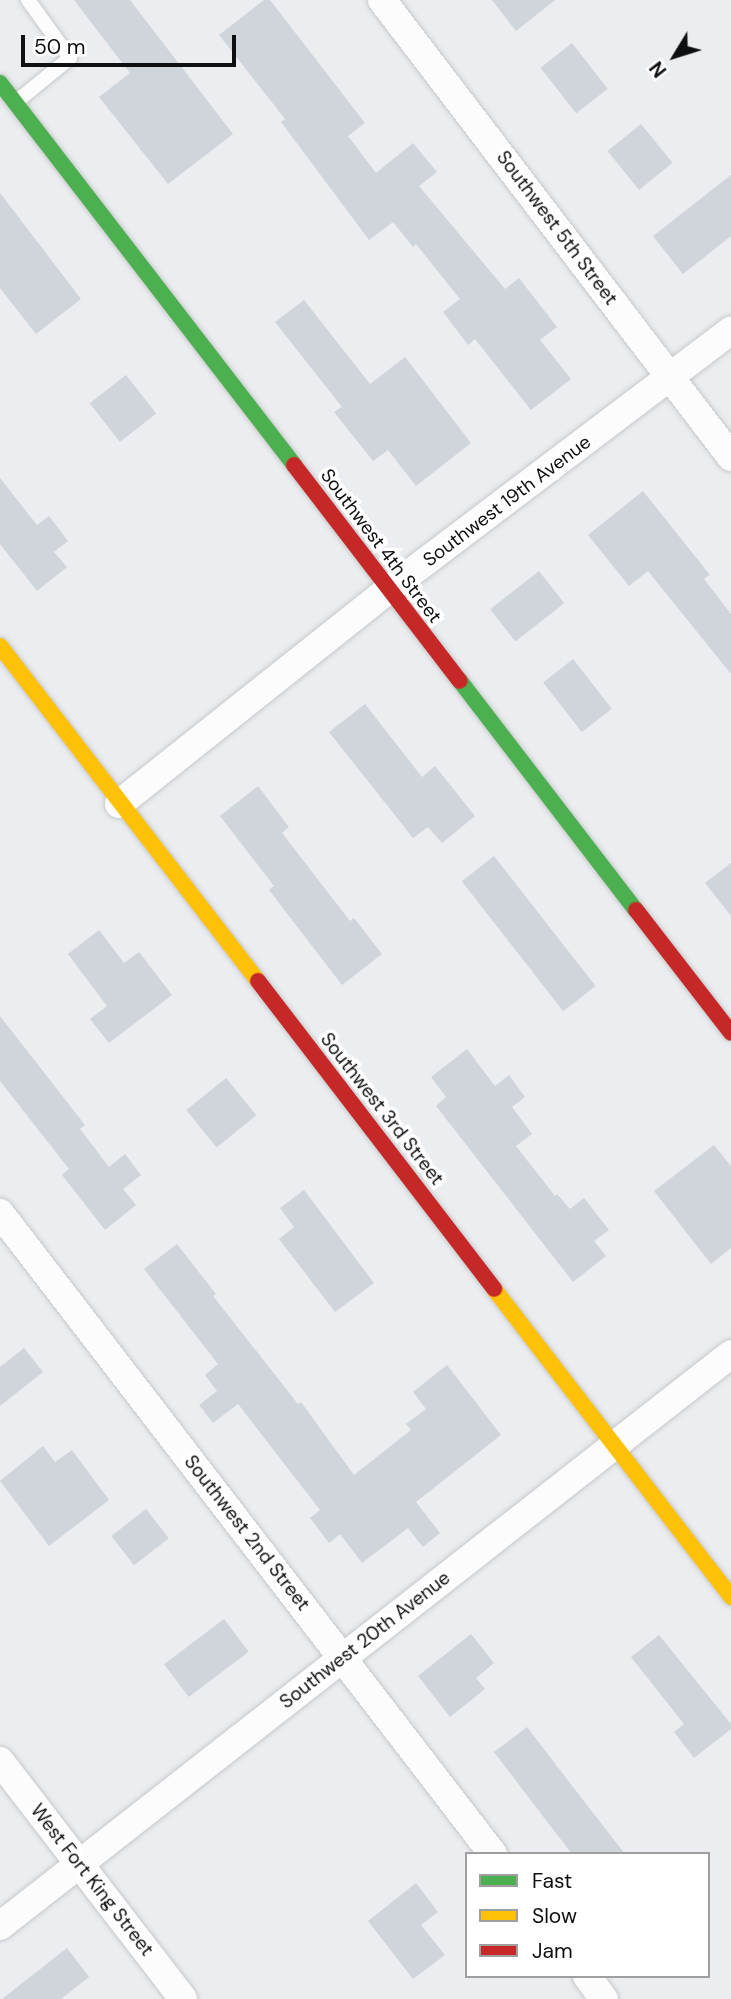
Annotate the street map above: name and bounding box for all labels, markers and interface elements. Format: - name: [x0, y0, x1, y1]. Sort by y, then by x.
- scale bar: [24, 21, 240, 65]
- north arrow: [640, 21, 710, 91]
- text: 50 m: [34, 33, 85, 61]
- text: N: [644, 56, 672, 82]
- street label: Southwest 5th Street: [492, 146, 622, 310]
- street label: Southwest 19th Avenue: [419, 431, 595, 571]
- street label: Southwest 4th Street: [316, 465, 446, 627]
- street label: Southwest 3rd Street: [316, 1028, 448, 1190]
- street label: Southwest 2nd Street: [179, 1451, 315, 1615]
- street label: Southwest 20th Avenue: [275, 1566, 455, 1714]
- street label: West Fort King Street: [26, 1800, 158, 1960]
- legend: [465, 1852, 710, 1978]
- text: Fast: [532, 1867, 572, 1895]
- text: Slow: [532, 1902, 577, 1930]
- text: Jam: [532, 1937, 573, 1965]

